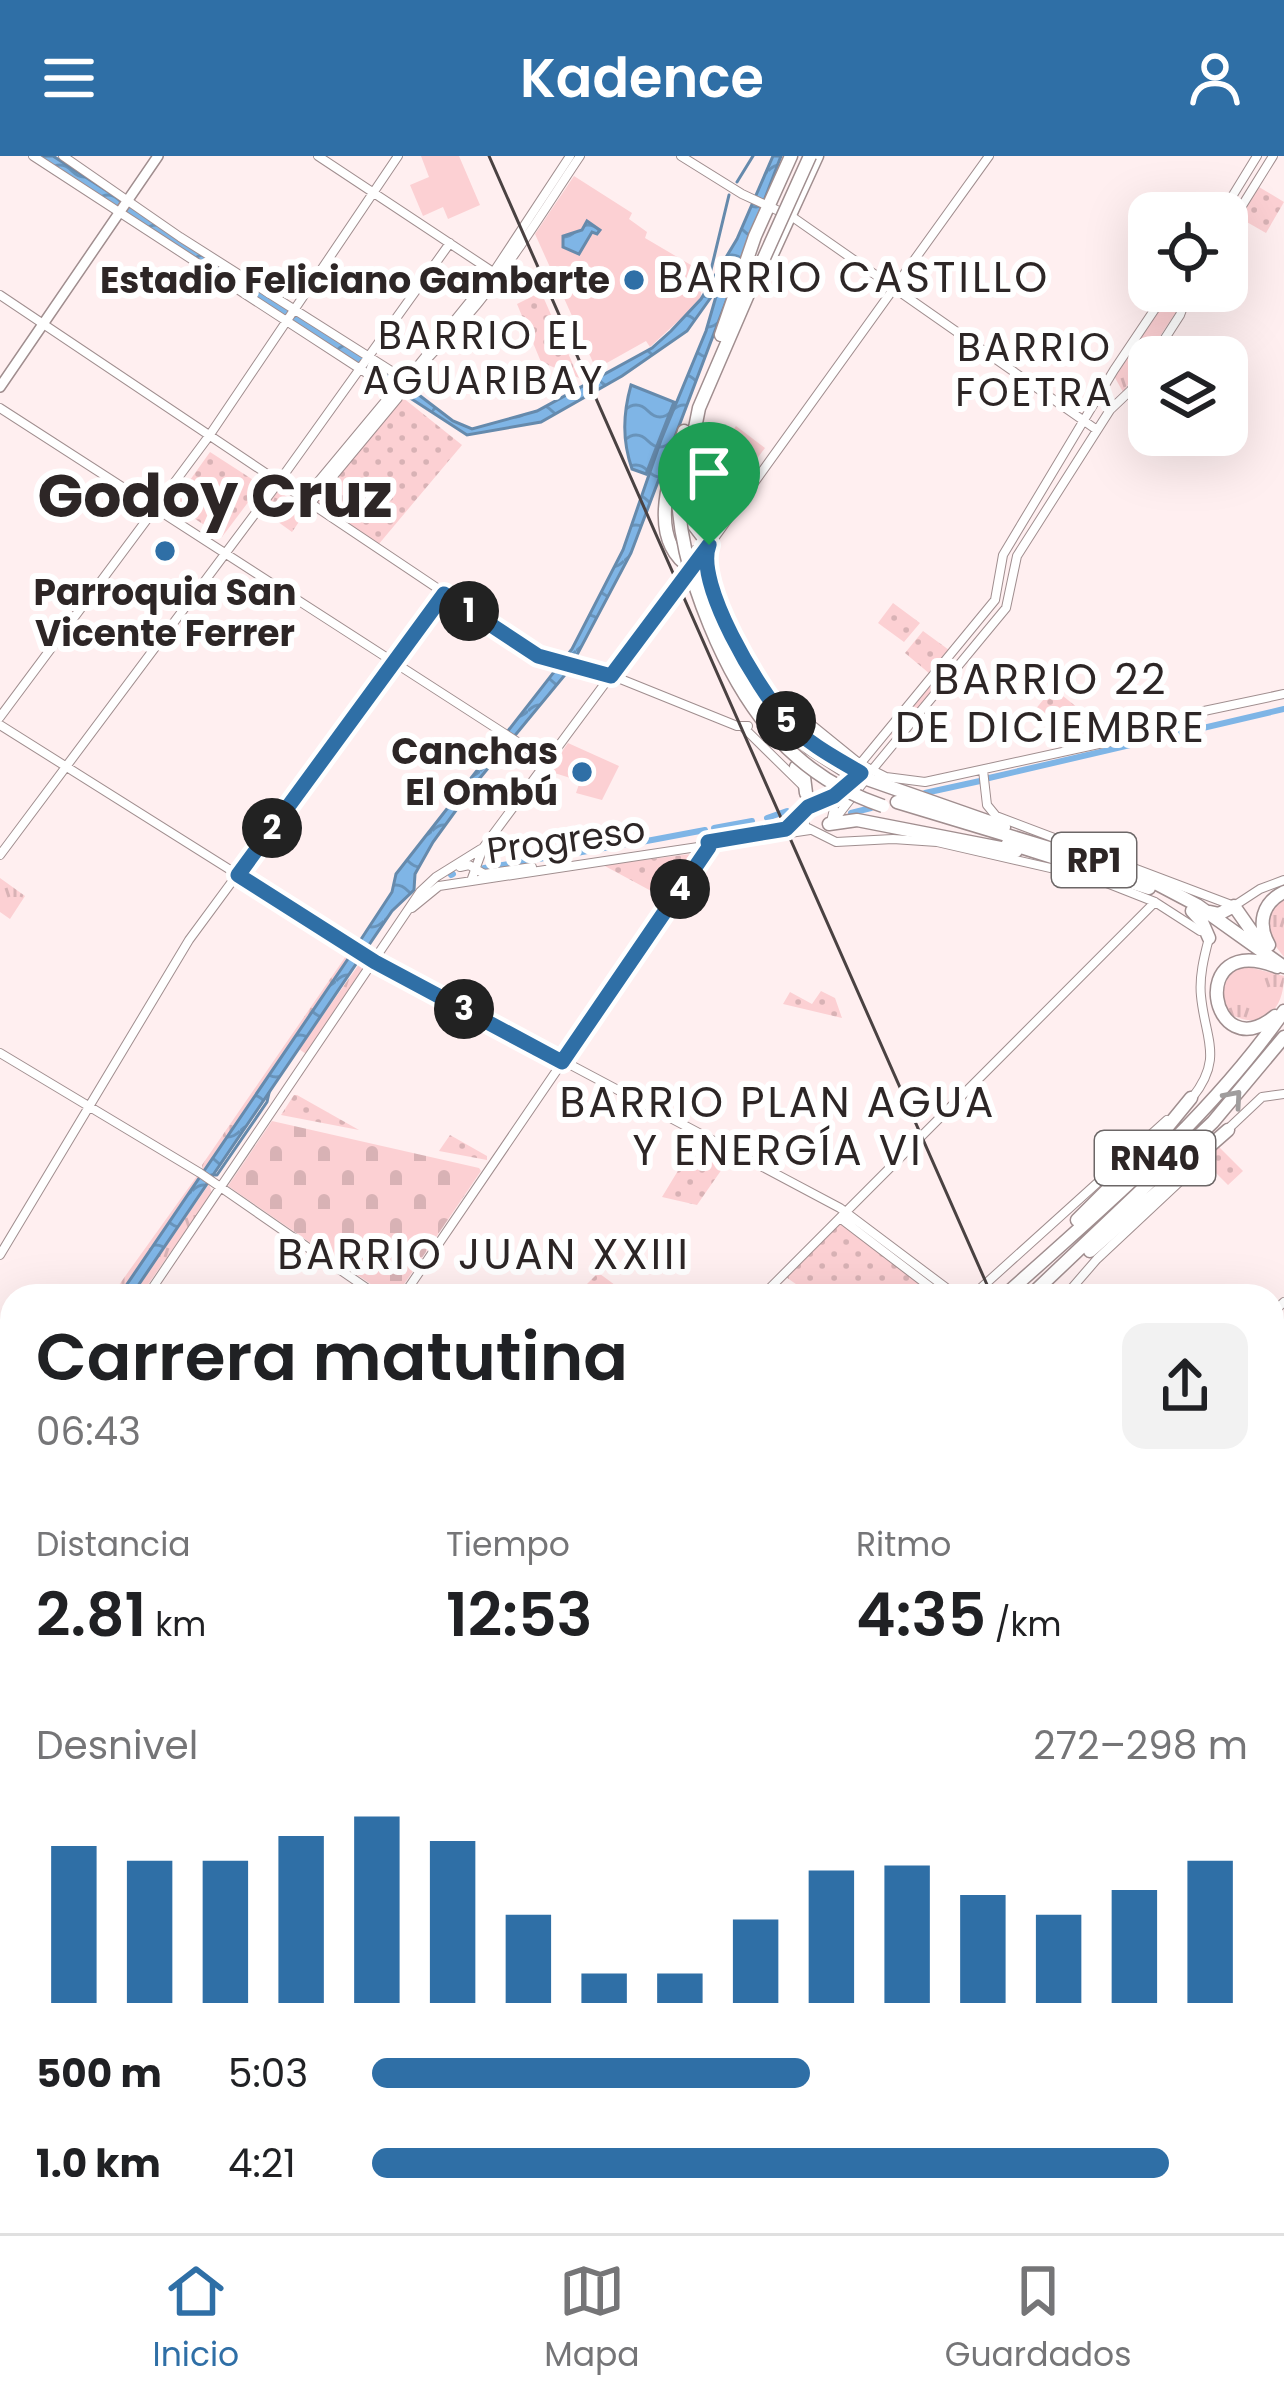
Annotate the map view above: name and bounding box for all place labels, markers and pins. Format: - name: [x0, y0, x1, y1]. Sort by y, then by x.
- place label: Estadio Feliciano Gambarte: [100, 255, 610, 306]
- marker: Estadio Feliciano Gambarte: [621, 267, 647, 293]
- pin: [658, 422, 760, 545]
- marker: Parroquia San Vicente Ferrer: [152, 538, 178, 564]
- place label: Parroquia San Vicente Ferrer: [34, 567, 296, 659]
- pin: 1: [439, 581, 499, 641]
- pin: 5: [756, 691, 816, 751]
- place label: Canchas El Ombú: [391, 726, 558, 818]
- marker: Canchas El Ombú: [569, 759, 595, 785]
- pin: 2: [242, 798, 302, 858]
- pin: 4: [650, 859, 710, 919]
- pin: 3: [434, 979, 494, 1039]

